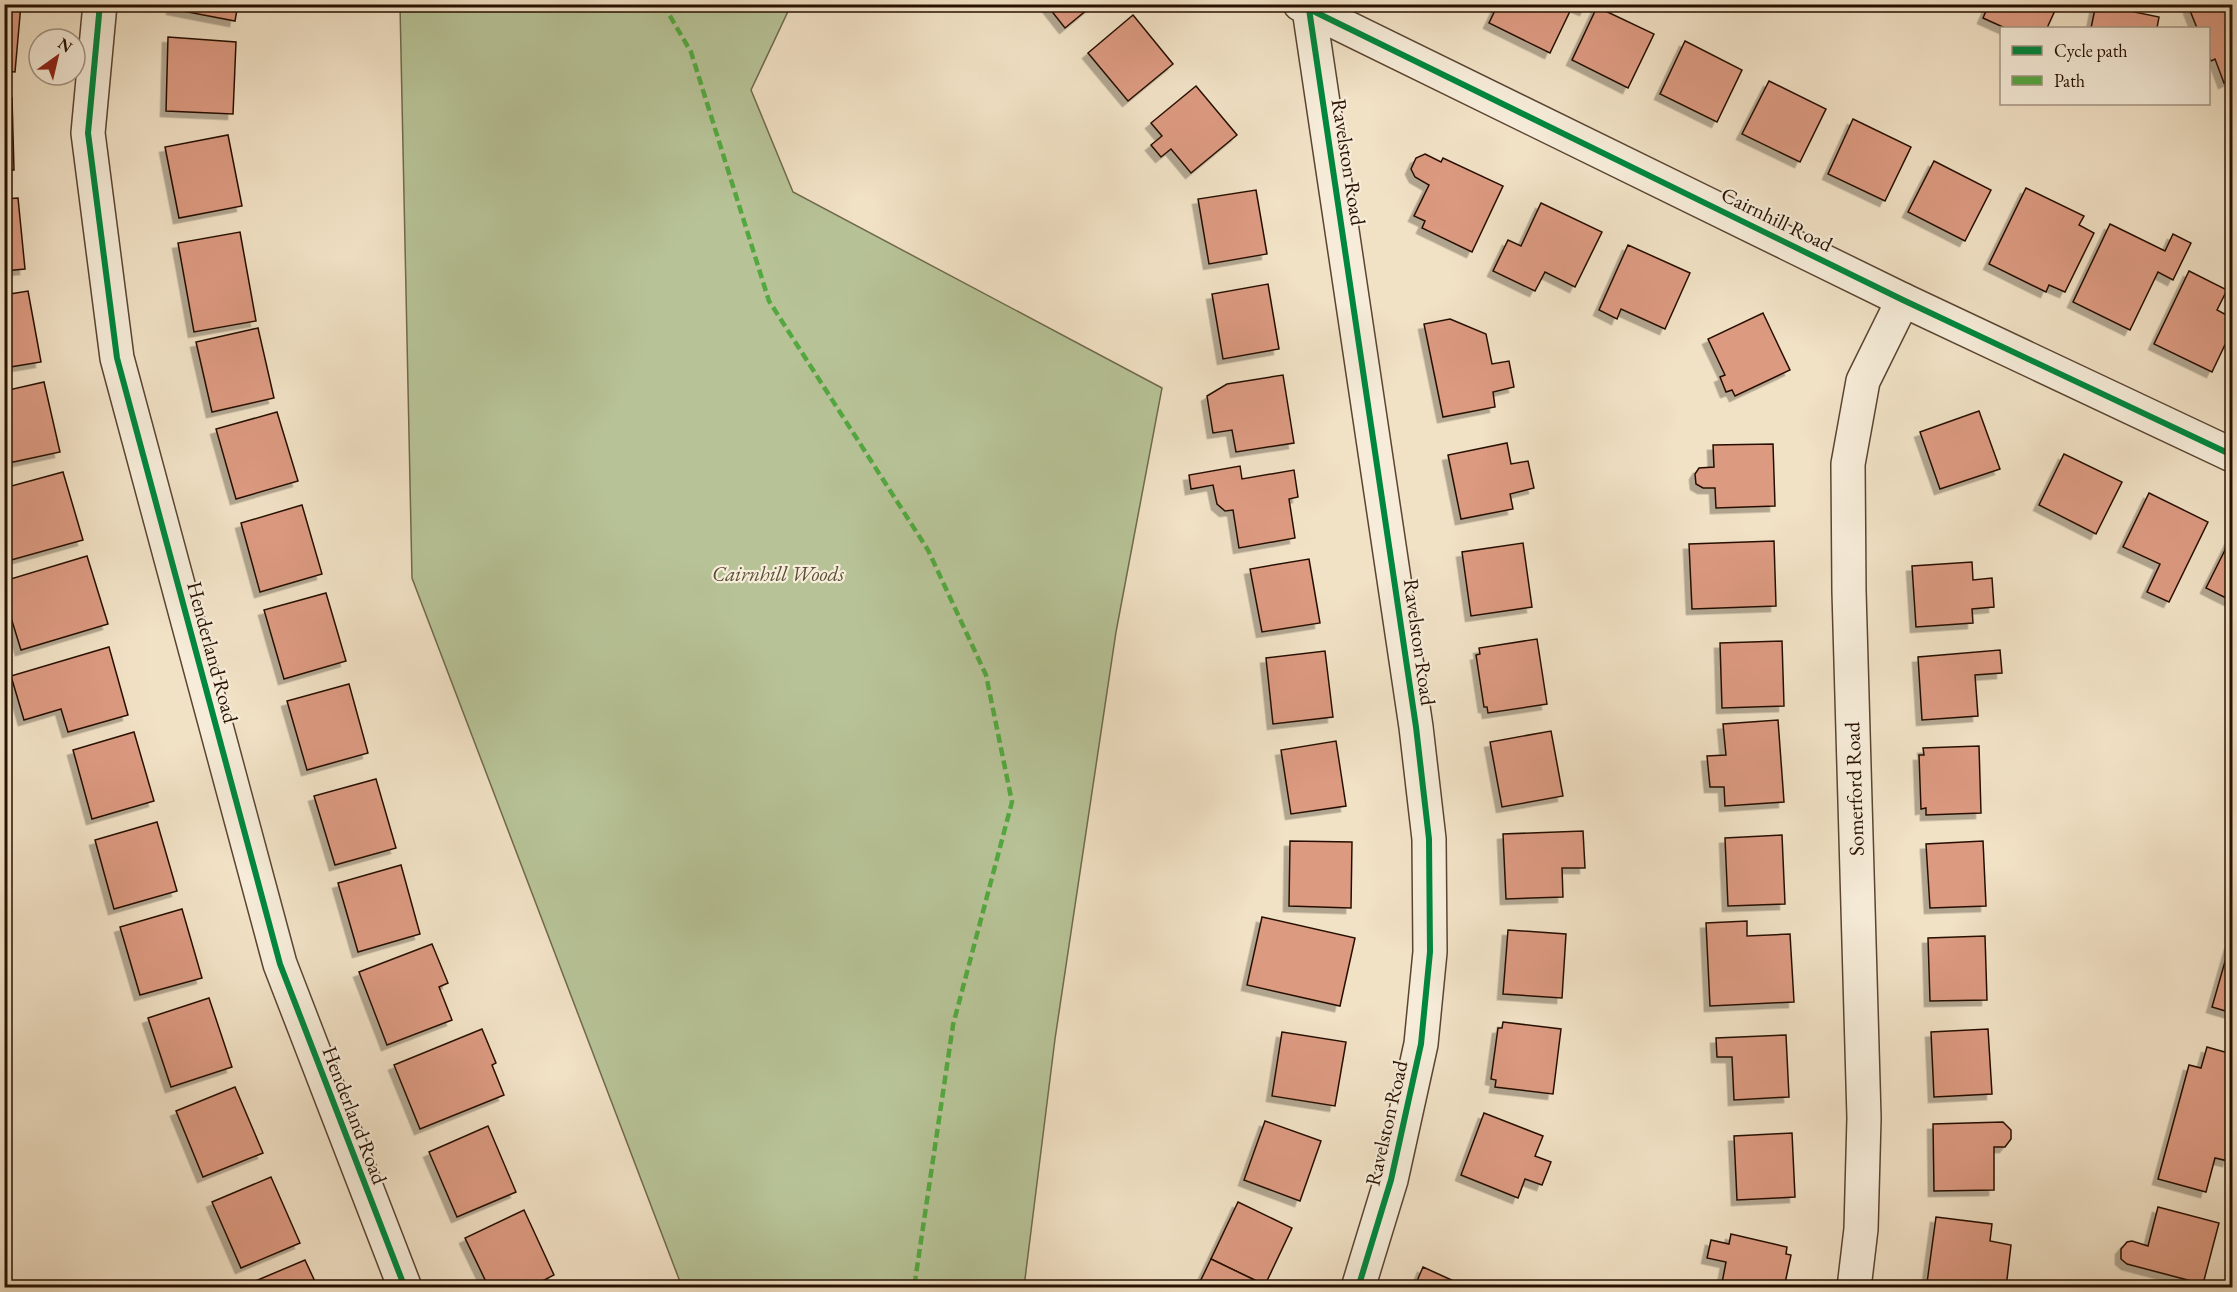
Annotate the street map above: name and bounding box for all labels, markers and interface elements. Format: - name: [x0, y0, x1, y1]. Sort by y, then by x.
- north arrow: [27, 27, 87, 87]
- legend: [2000, 27, 2210, 105]
- text: N: [54, 33, 76, 57]
- text: Cycle path: [2054, 39, 2128, 62]
- text: Path: [2054, 69, 2085, 92]
- street label: Ravelston Road: [1326, 97, 1372, 228]
- street label: Cairnhill Road: [1717, 180, 1838, 258]
- park label: Cairnhill Woods: [712, 560, 844, 587]
- street label: Ravelston Road: [1398, 577, 1442, 708]
- street label: Henderland Road: [181, 578, 245, 726]
- street label: Somerford Road: [1838, 721, 1870, 856]
- street label: Henderland Road: [316, 1042, 394, 1188]
- street label: Ravelston Road: [1358, 1057, 1414, 1188]

